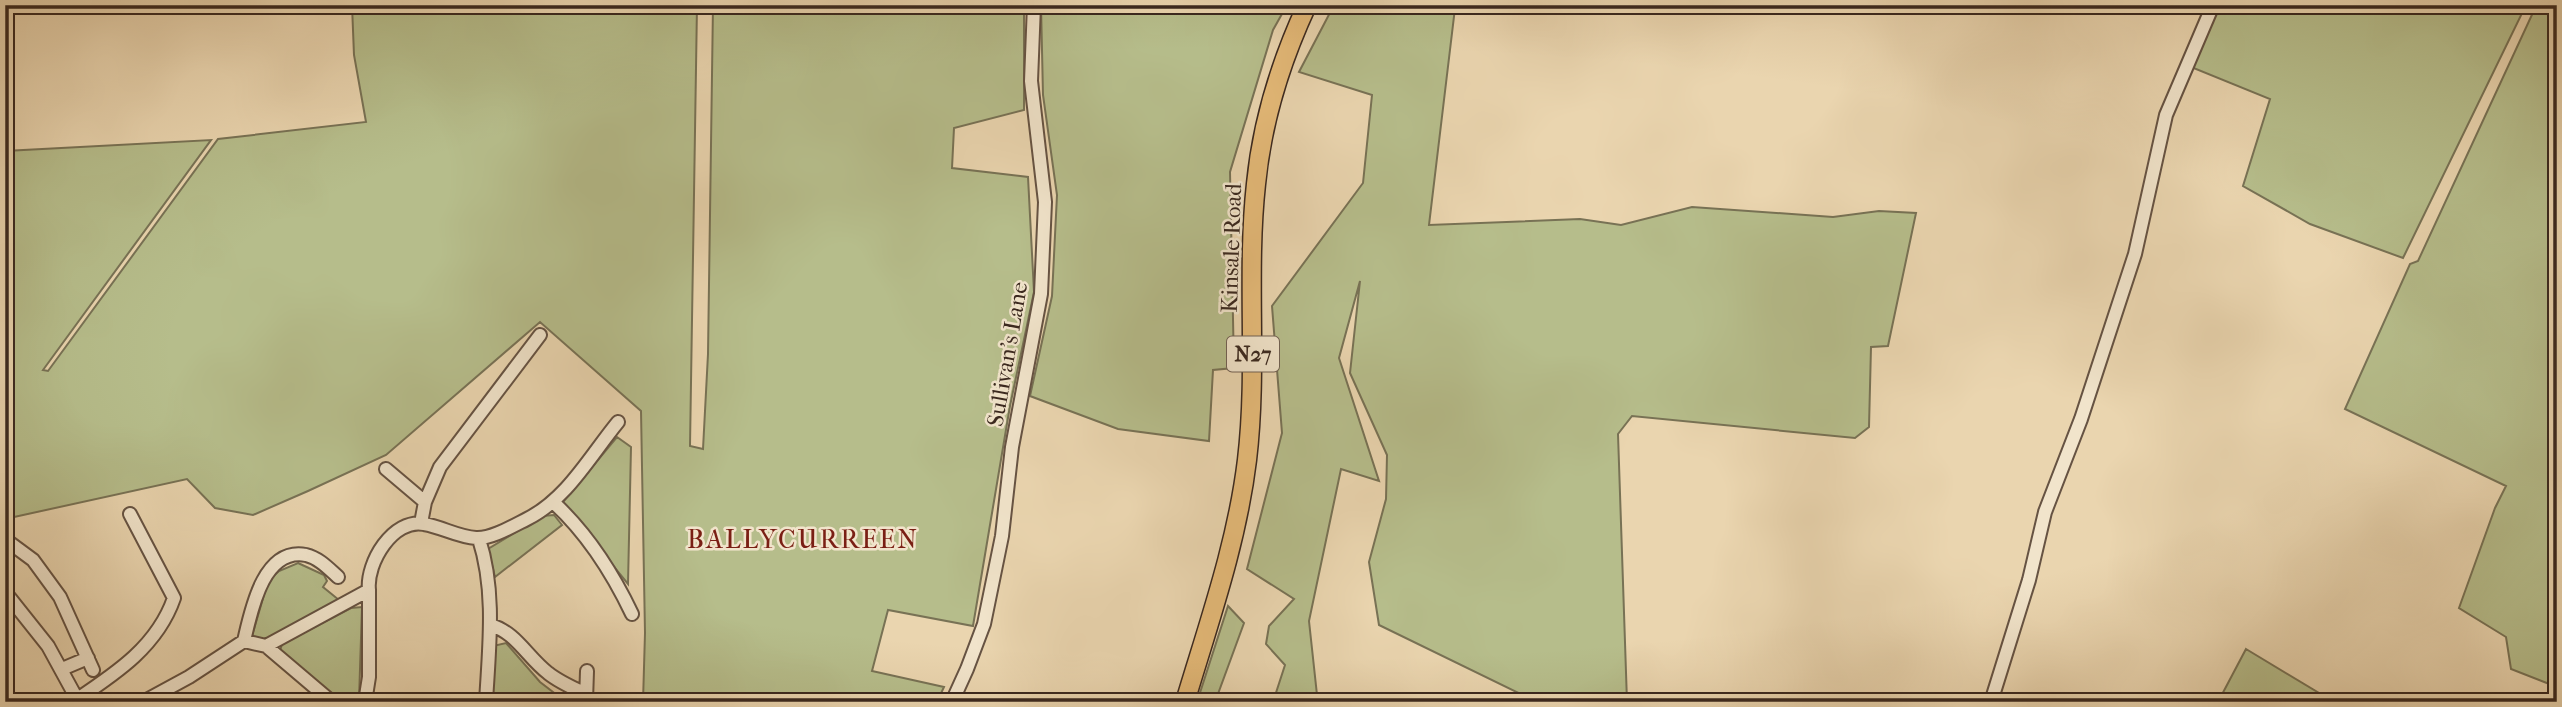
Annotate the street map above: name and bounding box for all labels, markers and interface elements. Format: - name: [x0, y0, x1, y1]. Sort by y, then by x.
- street label: Kinsale Road: [1216, 182, 1247, 313]
- street label: Sullivan's Lane: [981, 280, 1034, 429]
- road number: N27: [1227, 336, 1279, 372]
- district label: BALLYCURREEN: [687, 524, 919, 555]

